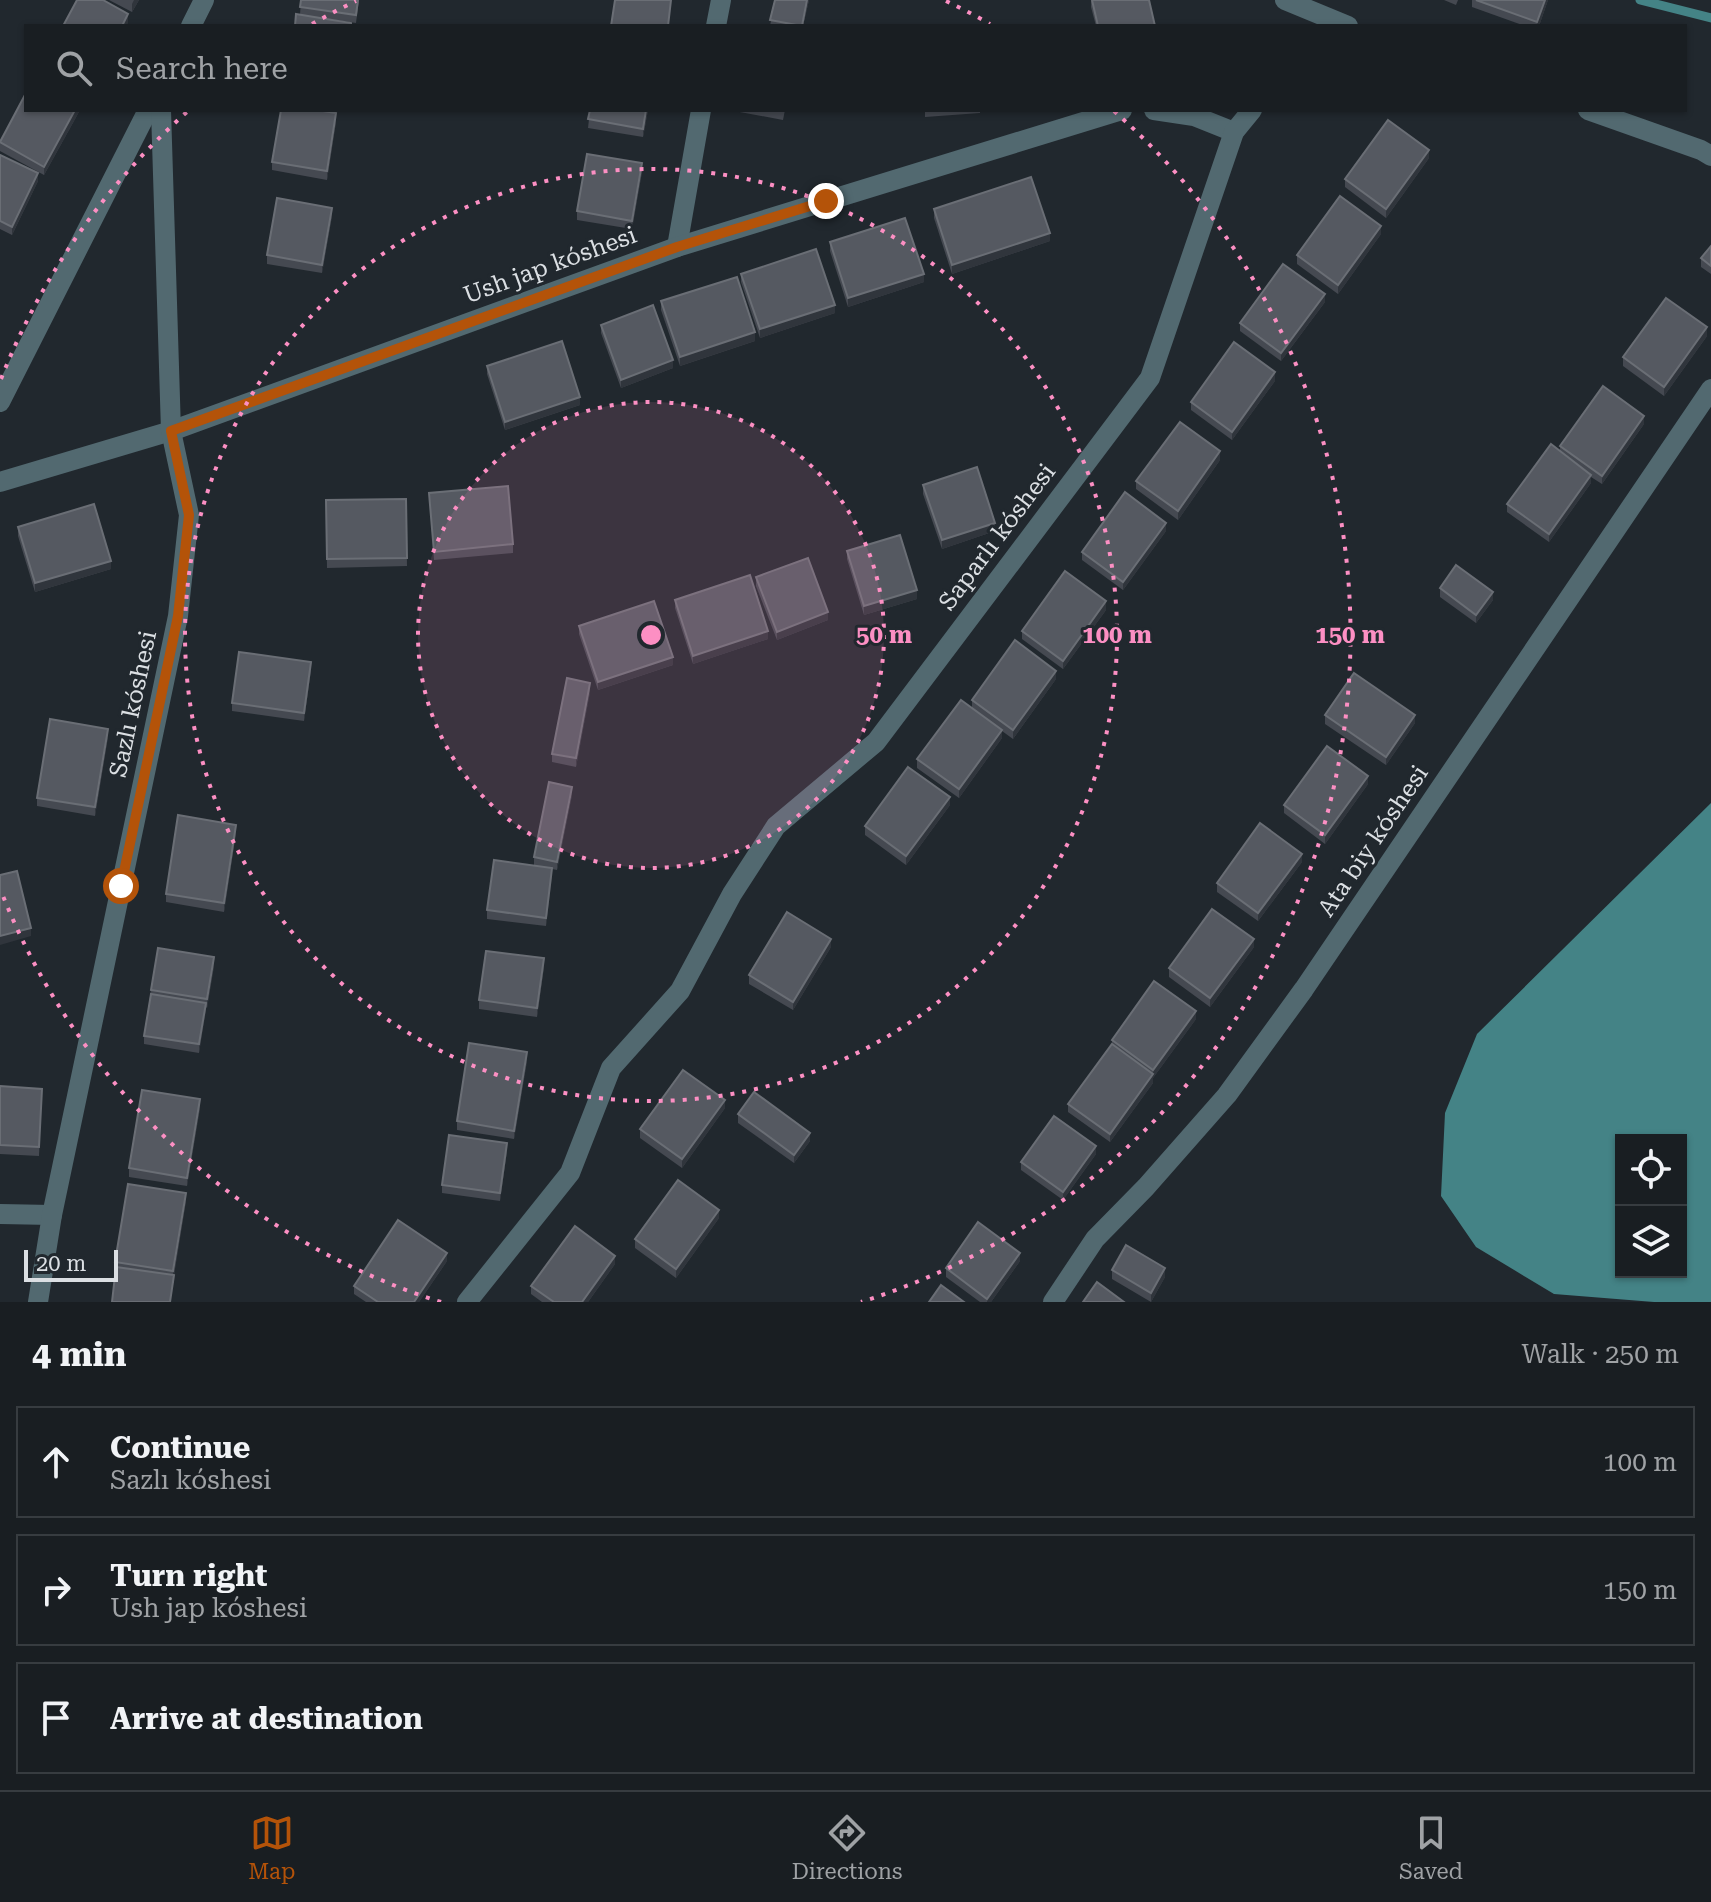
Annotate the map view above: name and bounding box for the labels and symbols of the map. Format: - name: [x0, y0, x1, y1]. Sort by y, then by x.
- route end: [808, 183, 844, 219]
- street label: Ush jap kóshesi: [460, 221, 641, 309]
- street label: Saparlı kóshesi: [933, 458, 1061, 616]
- centre of rings: [637, 621, 665, 649]
- text: 50 m: [856, 621, 912, 649]
- text: 100 m: [1082, 621, 1152, 649]
- text: 150 m: [1315, 621, 1385, 649]
- street label: Sazlı kóshesi: [104, 628, 162, 780]
- street label: Ata biy kóshesi: [1312, 760, 1434, 922]
- route start: [103, 868, 139, 904]
- scale bar: [24, 1246, 118, 1282]

